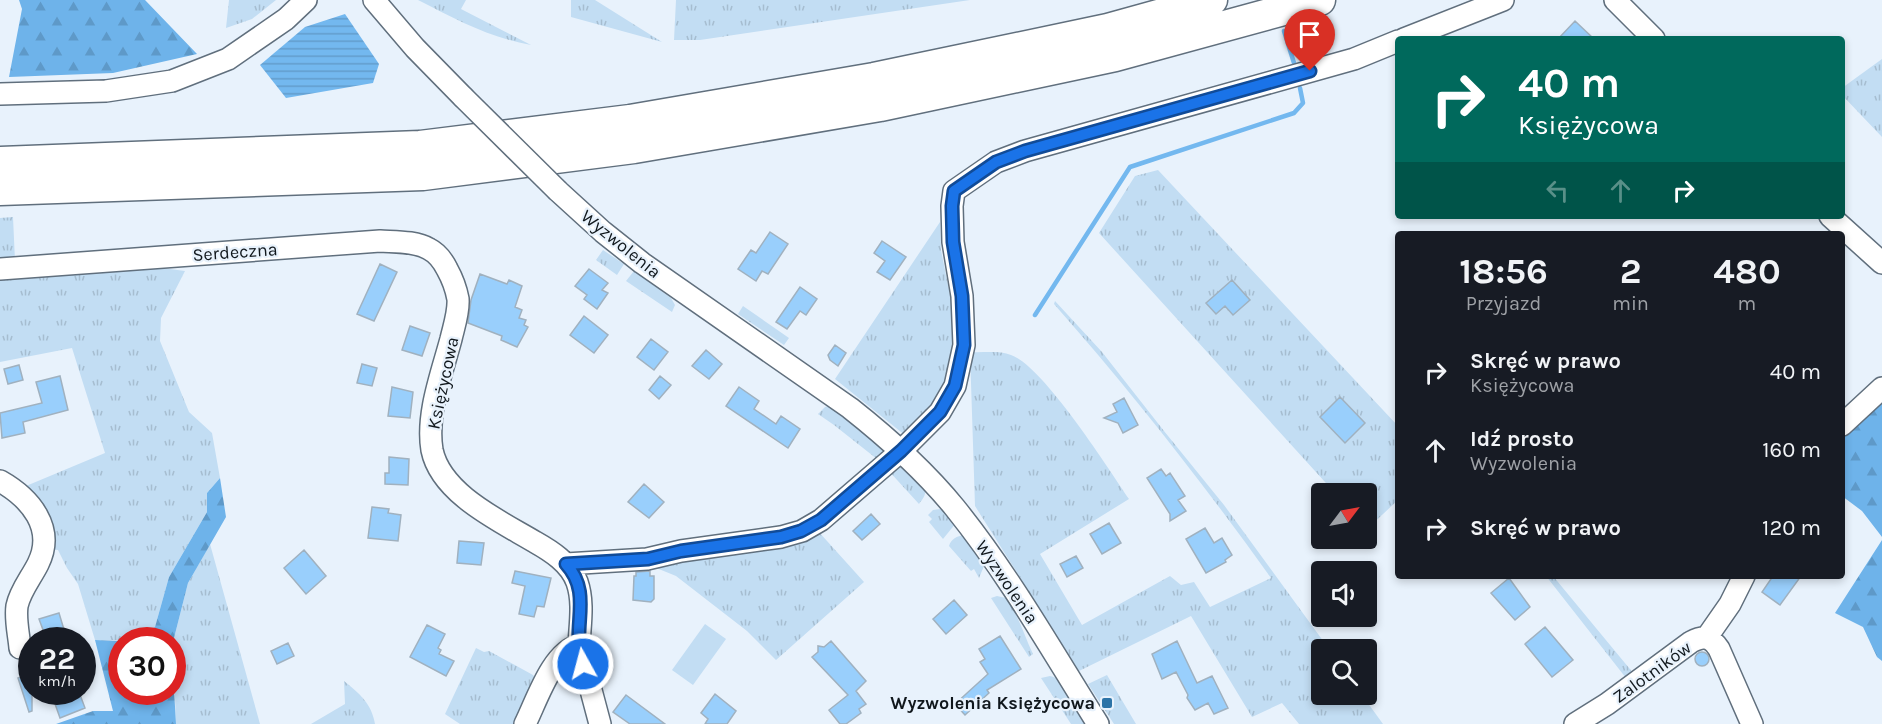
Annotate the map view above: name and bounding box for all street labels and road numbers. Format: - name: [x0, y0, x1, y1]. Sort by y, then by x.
- street label: Wyzwolenia: [577, 205, 665, 283]
- street label: Serdeczna: [192, 238, 278, 266]
- street label: Księżycowa: [422, 335, 464, 431]
- street label: Wyzwolenia: [971, 536, 1043, 628]
- street label: Zalotników: [1609, 636, 1695, 708]

